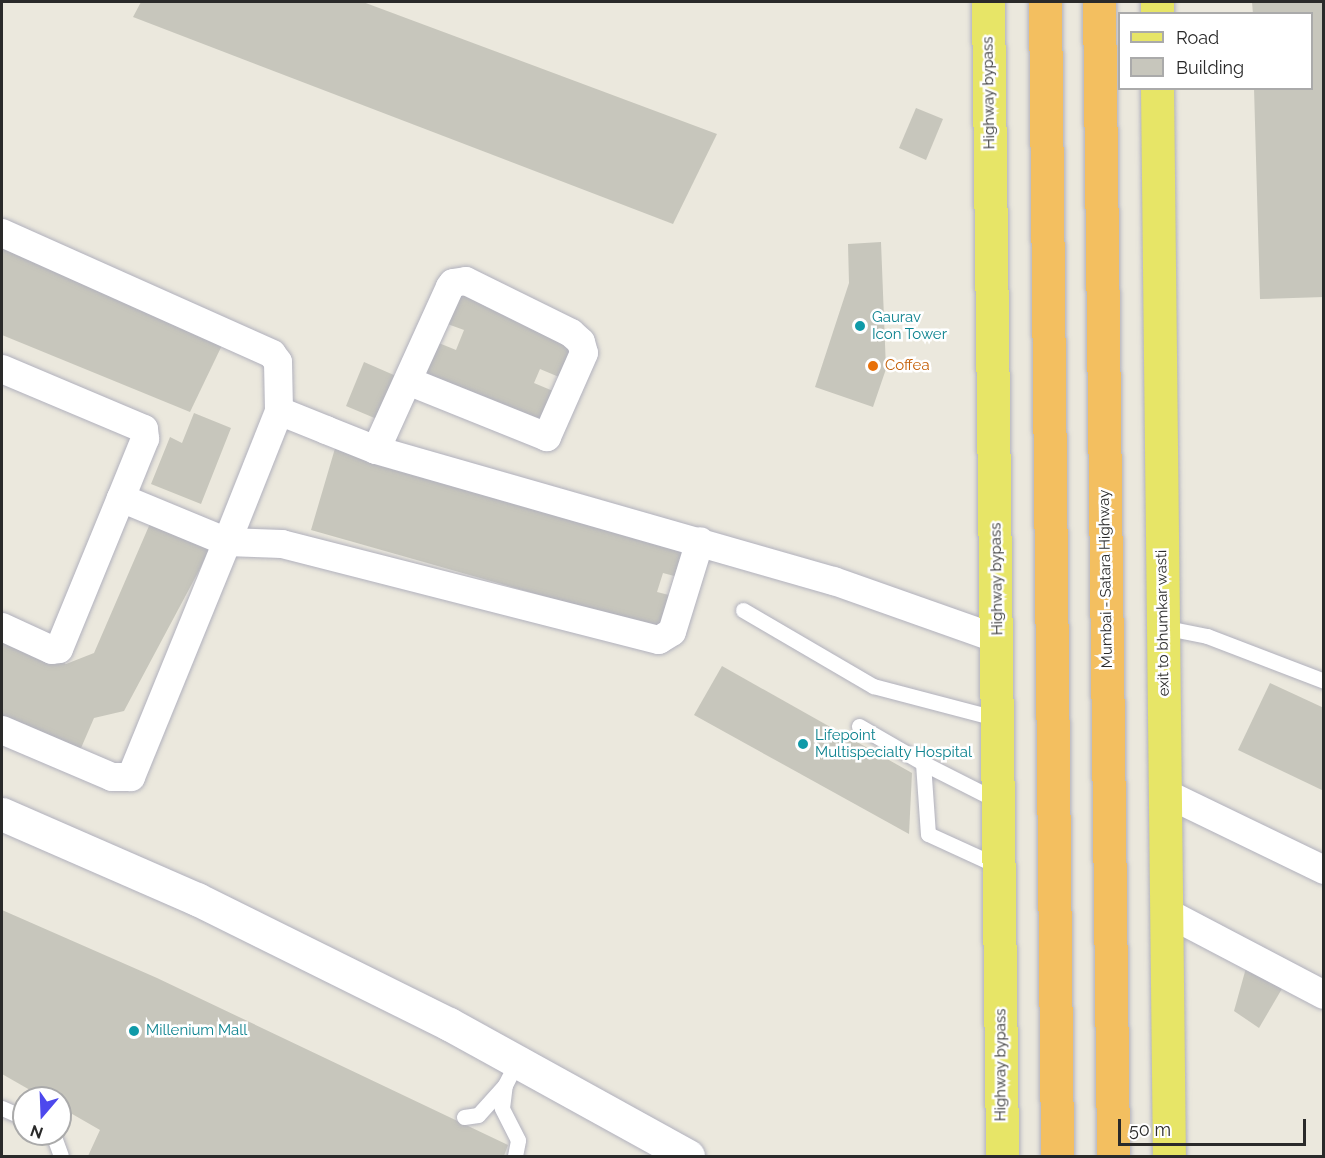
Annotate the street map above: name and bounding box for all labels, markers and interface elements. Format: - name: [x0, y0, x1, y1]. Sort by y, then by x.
- legend: [1118, 12, 1313, 90]
- text: Road: [1176, 27, 1219, 48]
- street label: Highway bypass: [979, 36, 999, 150]
- text: Building: [1176, 57, 1244, 78]
- place label: Gaurav Icon Tower: [872, 308, 947, 343]
- marker: Gaurav Icon Tower: [853, 319, 867, 333]
- place label: Coffea: [885, 357, 930, 375]
- marker: Coffea: [866, 359, 880, 373]
- street label: Mumbai - Satara Highway: [1095, 490, 1117, 668]
- street label: Highway bypass: [987, 522, 1007, 636]
- street label: exit to bhumkar wasti: [1153, 549, 1173, 697]
- place label: Lifepoint Multispecialty Hospital: [815, 726, 972, 761]
- marker: Lifepoint Multispecialty Hospital: [796, 737, 810, 751]
- street label: Highway bypass: [992, 1008, 1010, 1122]
- place label: Millenium Mall: [146, 1022, 247, 1040]
- marker: Millenium Mall: [127, 1024, 141, 1038]
- north arrow: [12, 1086, 72, 1146]
- scale bar: [1121, 1107, 1308, 1145]
- text: 50 m: [1129, 1119, 1171, 1140]
- text: N: [28, 1121, 45, 1143]

